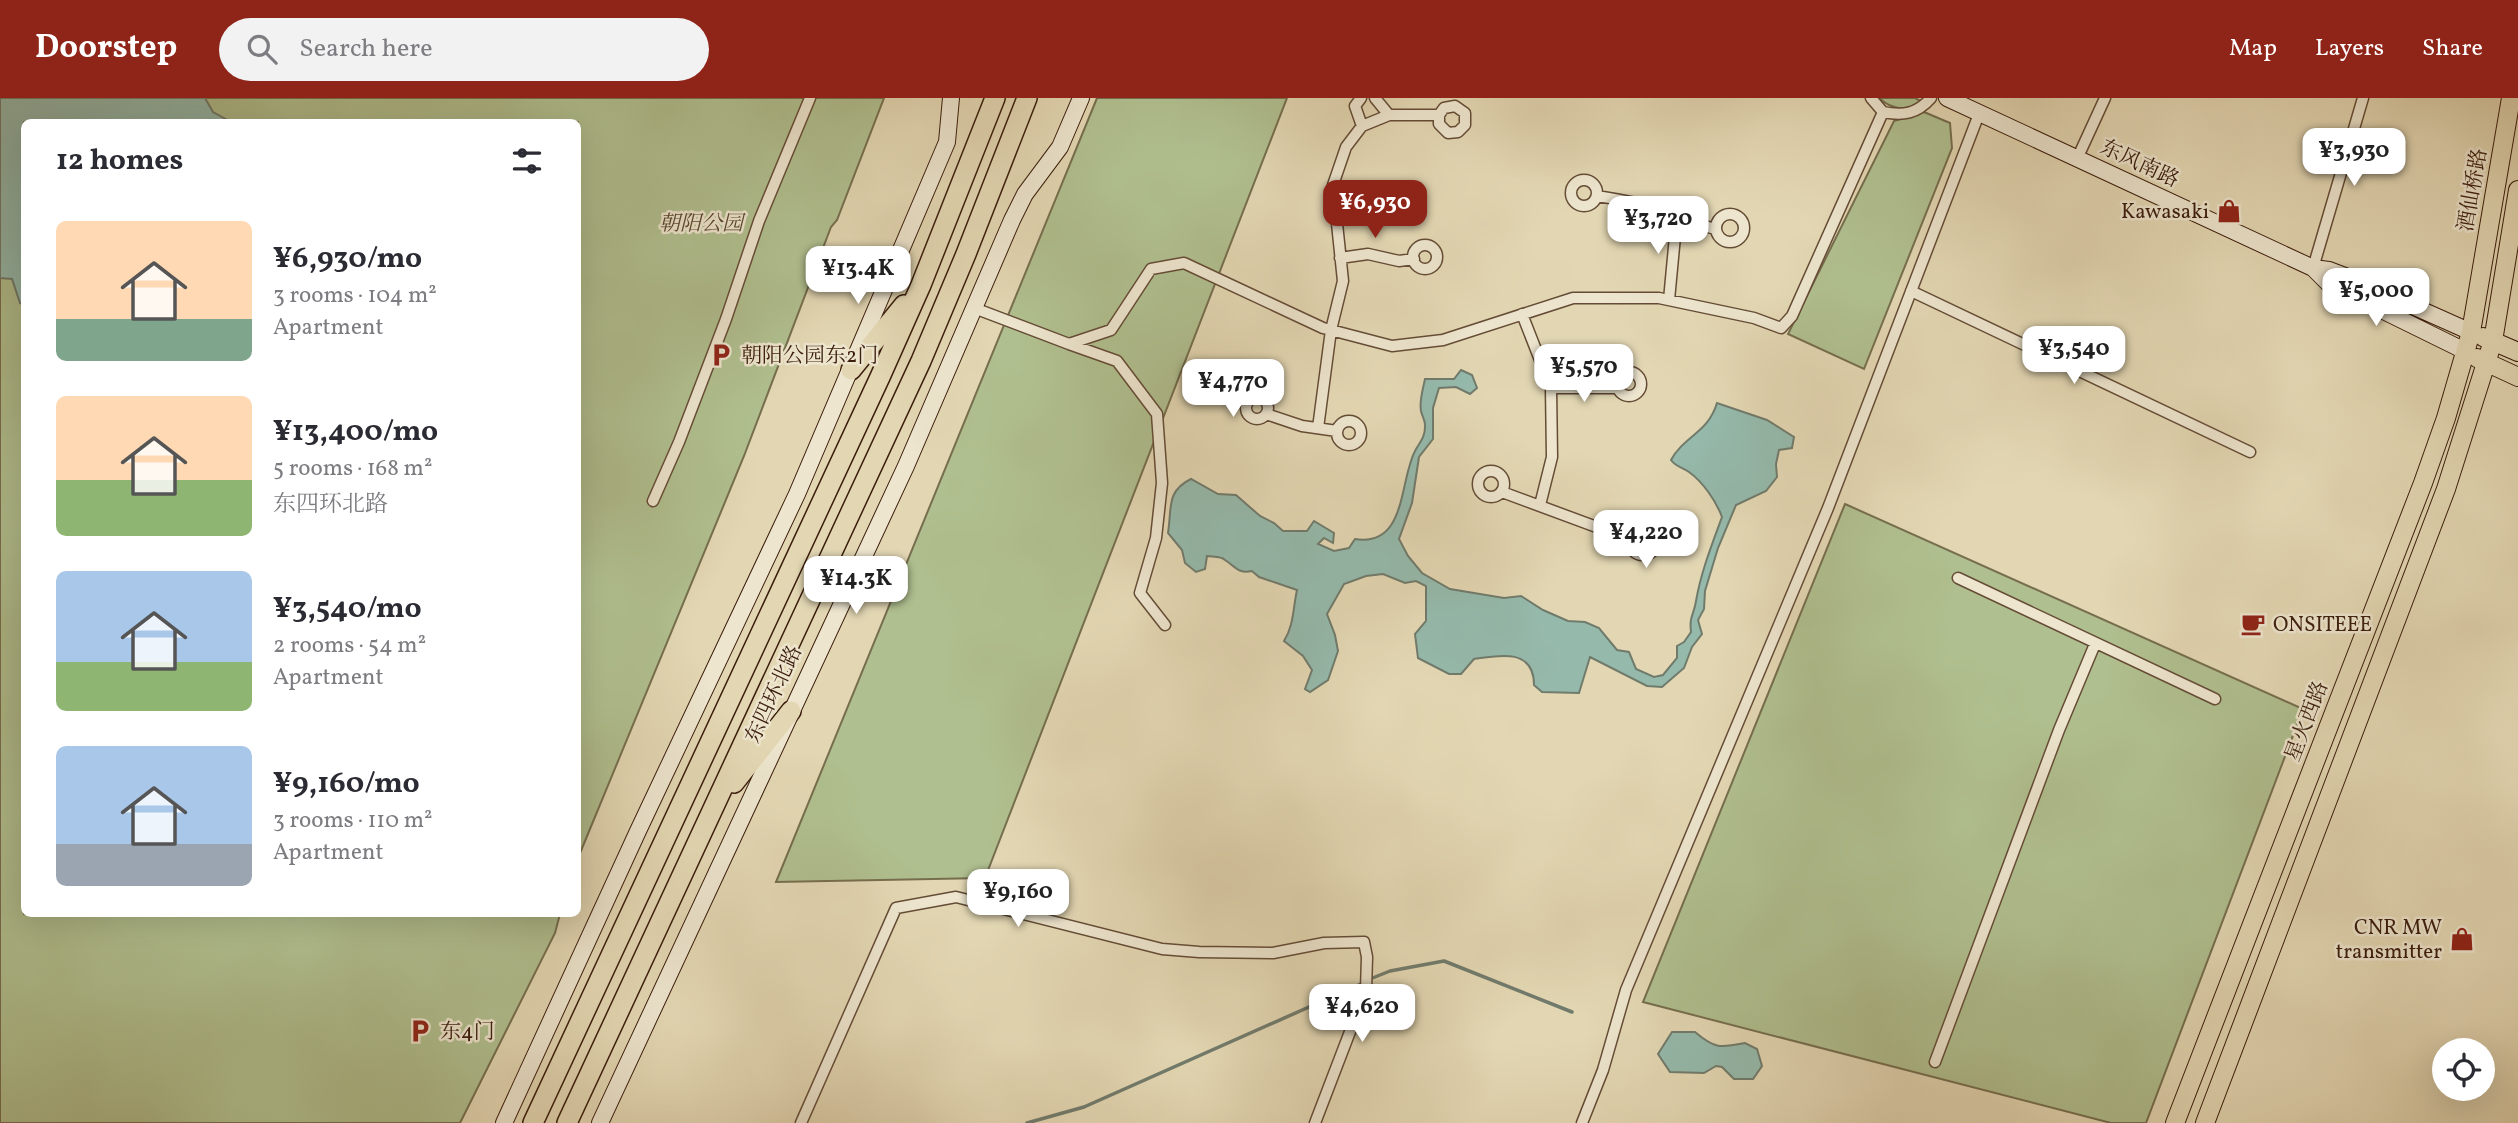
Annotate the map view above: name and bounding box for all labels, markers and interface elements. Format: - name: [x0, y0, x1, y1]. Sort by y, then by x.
- search box: [219, 18, 709, 81]
- text: Doorstep: [35, 26, 177, 72]
- icon: search: [243, 30, 281, 68]
- text: Search here: [299, 31, 433, 67]
- text: Map: [2229, 32, 2277, 66]
- text: Layers: [2315, 32, 2384, 66]
- text: Share: [2422, 32, 2483, 66]
- pin: ¥3,930: [2297, 129, 2411, 188]
- street label: 东风南路: [2095, 133, 2184, 195]
- text: ¥3,930: [2319, 135, 2389, 167]
- text: 12 homes: [56, 140, 183, 182]
- icon: filters: [508, 142, 546, 180]
- street label: 酒仙桥路: [2452, 146, 2495, 234]
- pin: ¥6,930: [1318, 180, 1432, 240]
- text: ¥6,930: [1339, 187, 1411, 219]
- pin: ¥3,720: [1601, 197, 1715, 256]
- shop icon: Kawasaki: [2215, 197, 2243, 225]
- place label: Kawasaki: [2121, 198, 2209, 227]
- text: ¥3,720: [1623, 203, 1693, 235]
- park label: 朝阳公园: [659, 210, 746, 239]
- text: ¥6,930/mo: [273, 238, 422, 280]
- pin: ¥13.4K: [801, 246, 915, 306]
- icon: home: [112, 249, 196, 333]
- text: ¥13.4K: [822, 253, 894, 285]
- pin: ¥5,000: [2319, 268, 2433, 328]
- text: ¥5,000: [2338, 275, 2414, 307]
- text: 3 rooms · 104 m²: [273, 280, 437, 312]
- text: Apartment: [273, 312, 384, 344]
- pin: ¥3,540: [2017, 327, 2131, 386]
- text: ¥3,540: [2038, 333, 2110, 365]
- parking icon: 朝阳公园东2门: [707, 341, 735, 369]
- place label: 朝阳公园东2门: [741, 342, 878, 371]
- pin: ¥5,570: [1527, 344, 1641, 404]
- text: ¥5,570: [1550, 351, 1618, 383]
- pin: ¥4,770: [1176, 360, 1290, 419]
- text: ¥4,770: [1198, 366, 1268, 398]
- text: ¥13,400/mo: [273, 411, 438, 453]
- icon: home: [112, 424, 196, 508]
- text: 5 rooms · 168 m²: [273, 453, 432, 485]
- text: 东四环北路: [273, 489, 388, 521]
- pin: ¥4,220: [1589, 510, 1703, 570]
- text: ¥4,220: [1609, 517, 1683, 549]
- pin: ¥14.3K: [799, 556, 913, 616]
- text: ¥14.3K: [820, 563, 892, 595]
- text: ¥3,540/mo: [273, 588, 422, 630]
- icon: home: [112, 599, 196, 683]
- cafe icon: ONSITEEE: [2239, 610, 2267, 638]
- place label: ONSITEEE: [2273, 611, 2372, 640]
- text: 2 rooms · 54 m²: [273, 630, 426, 662]
- street label: 东四环北路: [739, 641, 810, 748]
- text: Apartment: [273, 662, 384, 694]
- street label: 星火西路: [2279, 677, 2336, 766]
- text: ¥9,160/mo: [273, 763, 420, 805]
- icon: home: [112, 774, 196, 858]
- text: 3 rooms · 110 m²: [273, 805, 433, 837]
- text: Apartment: [273, 837, 384, 869]
- pin: ¥9,160: [961, 870, 1075, 929]
- text: ¥9,160: [983, 876, 1053, 908]
- place label: CNR MW transmitter: [2336, 914, 2442, 967]
- shop icon: CNR MW transmitter: [2448, 925, 2476, 953]
- pin: ¥4,620: [1305, 984, 1419, 1044]
- text: ¥4,620: [1325, 991, 1399, 1023]
- parking icon: 东4门: [406, 1017, 434, 1045]
- place label: 东4门: [440, 1018, 495, 1047]
- map controls: [2432, 1038, 2495, 1101]
- button: locate: [2432, 1038, 2495, 1101]

